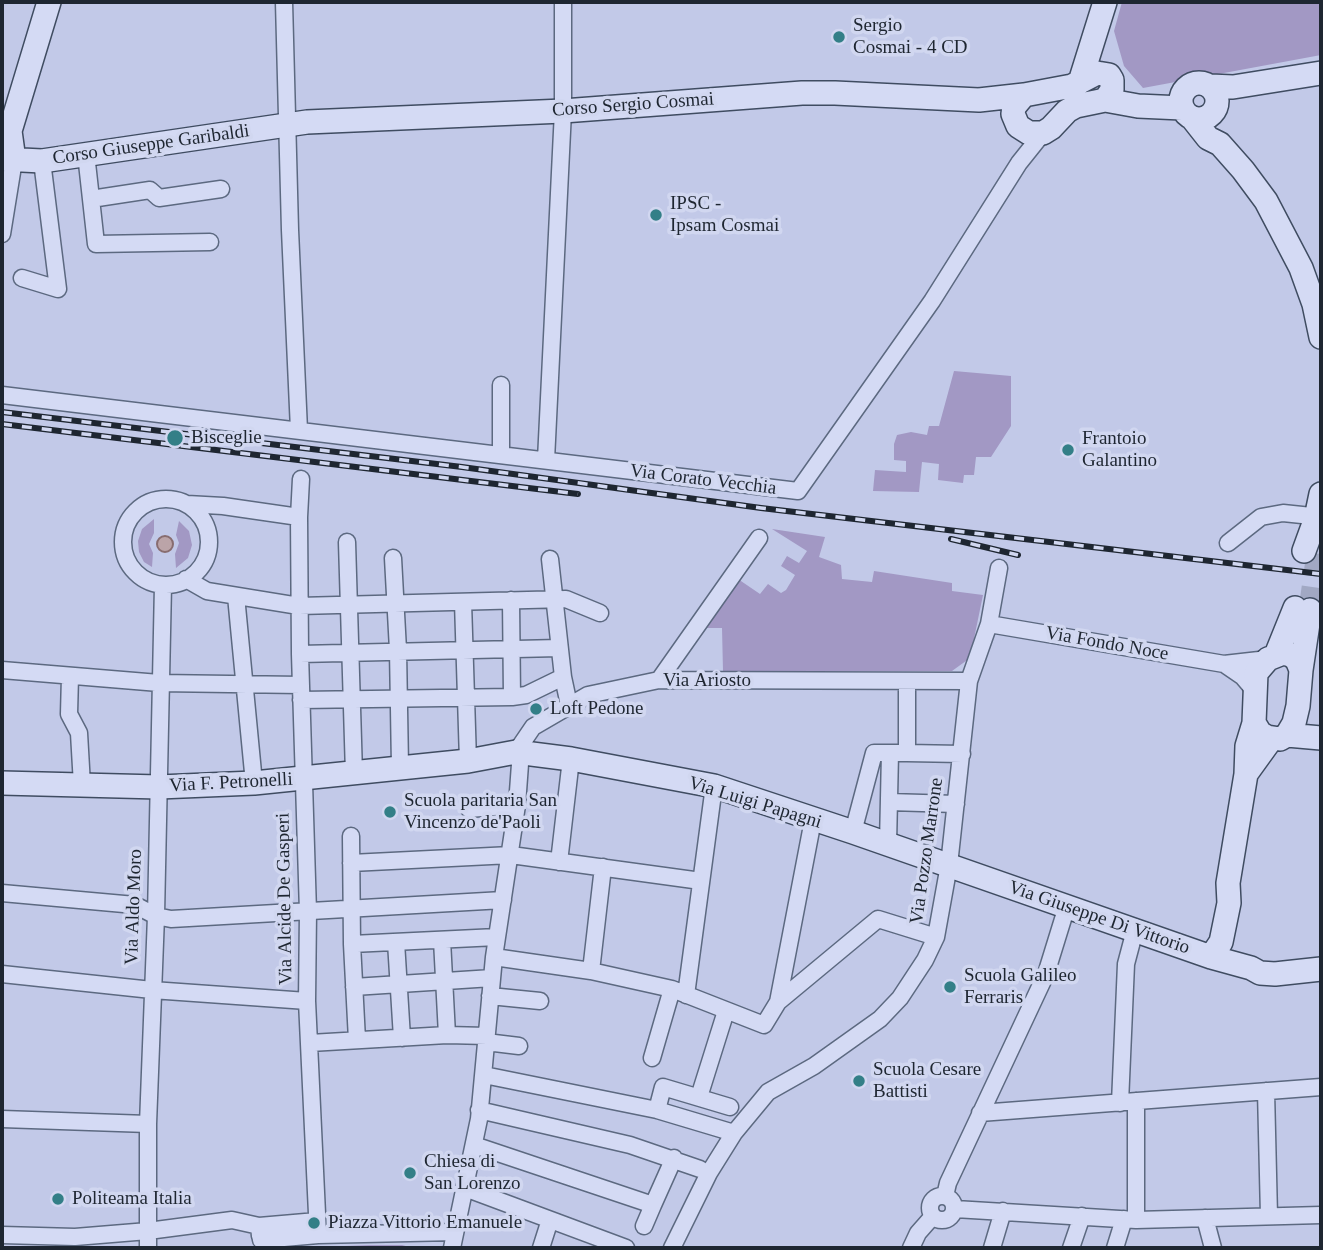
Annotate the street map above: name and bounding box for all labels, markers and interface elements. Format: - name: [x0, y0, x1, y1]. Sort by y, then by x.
- place label: Sergio Cosmai - 4 CD: [853, 15, 968, 59]
- marker: Sergio Cosmai - 4 CD: [831, 29, 847, 45]
- street label: Corso Sergio Cosmai: [551, 88, 715, 122]
- street label: Corso Giuseppe Garibaldi: [51, 120, 251, 170]
- place label: IPSC - Ipsam Cosmai: [670, 193, 779, 237]
- marker: IPSC - Ipsam Cosmai: [648, 207, 664, 223]
- place label: Bisceglie: [191, 427, 262, 449]
- marker: Bisceglie: [165, 428, 185, 448]
- place label: Frantoio Galantino: [1082, 428, 1157, 472]
- marker: Frantoio Galantino: [1060, 442, 1076, 458]
- street label: Via Corato Vecchia: [628, 460, 778, 500]
- street label: Via Fondo Noce: [1044, 622, 1170, 666]
- street label: Via Ariosto: [663, 670, 751, 692]
- place label: Loft Pedone: [550, 698, 643, 720]
- marker: Loft Pedone: [528, 701, 544, 717]
- street label: Via F. Petronelli: [169, 768, 293, 798]
- street label: Via Luigi Papagni: [686, 772, 824, 834]
- street label: Via Pozzo Marrone: [905, 776, 949, 926]
- place label: Scuola paritaria San Vincenzo de'Paoli: [404, 790, 557, 834]
- marker: Scuola paritaria San Vincenzo de'Paoli: [382, 804, 398, 820]
- street label: Via Alcide De Gasperi: [272, 813, 298, 985]
- street label: Via Aldo Moro: [121, 849, 147, 965]
- street label: Via Giuseppe Di Vittorio: [1005, 876, 1193, 960]
- place label: Scuola Galileo Ferraris: [964, 965, 1076, 1009]
- marker: Scuola Galileo Ferraris: [942, 979, 958, 995]
- place label: Scuola Cesare Battisti: [873, 1059, 981, 1103]
- marker: Scuola Cesare Battisti: [851, 1073, 867, 1089]
- place label: Chiesa di San Lorenzo: [424, 1151, 521, 1195]
- marker: Chiesa di San Lorenzo: [402, 1165, 418, 1181]
- place label: Politeama Italia: [72, 1188, 192, 1210]
- marker: Politeama Italia: [50, 1191, 66, 1207]
- place label: Piazza Vittorio Emanuele: [328, 1212, 522, 1234]
- marker: Piazza Vittorio Emanuele: [306, 1215, 322, 1231]

